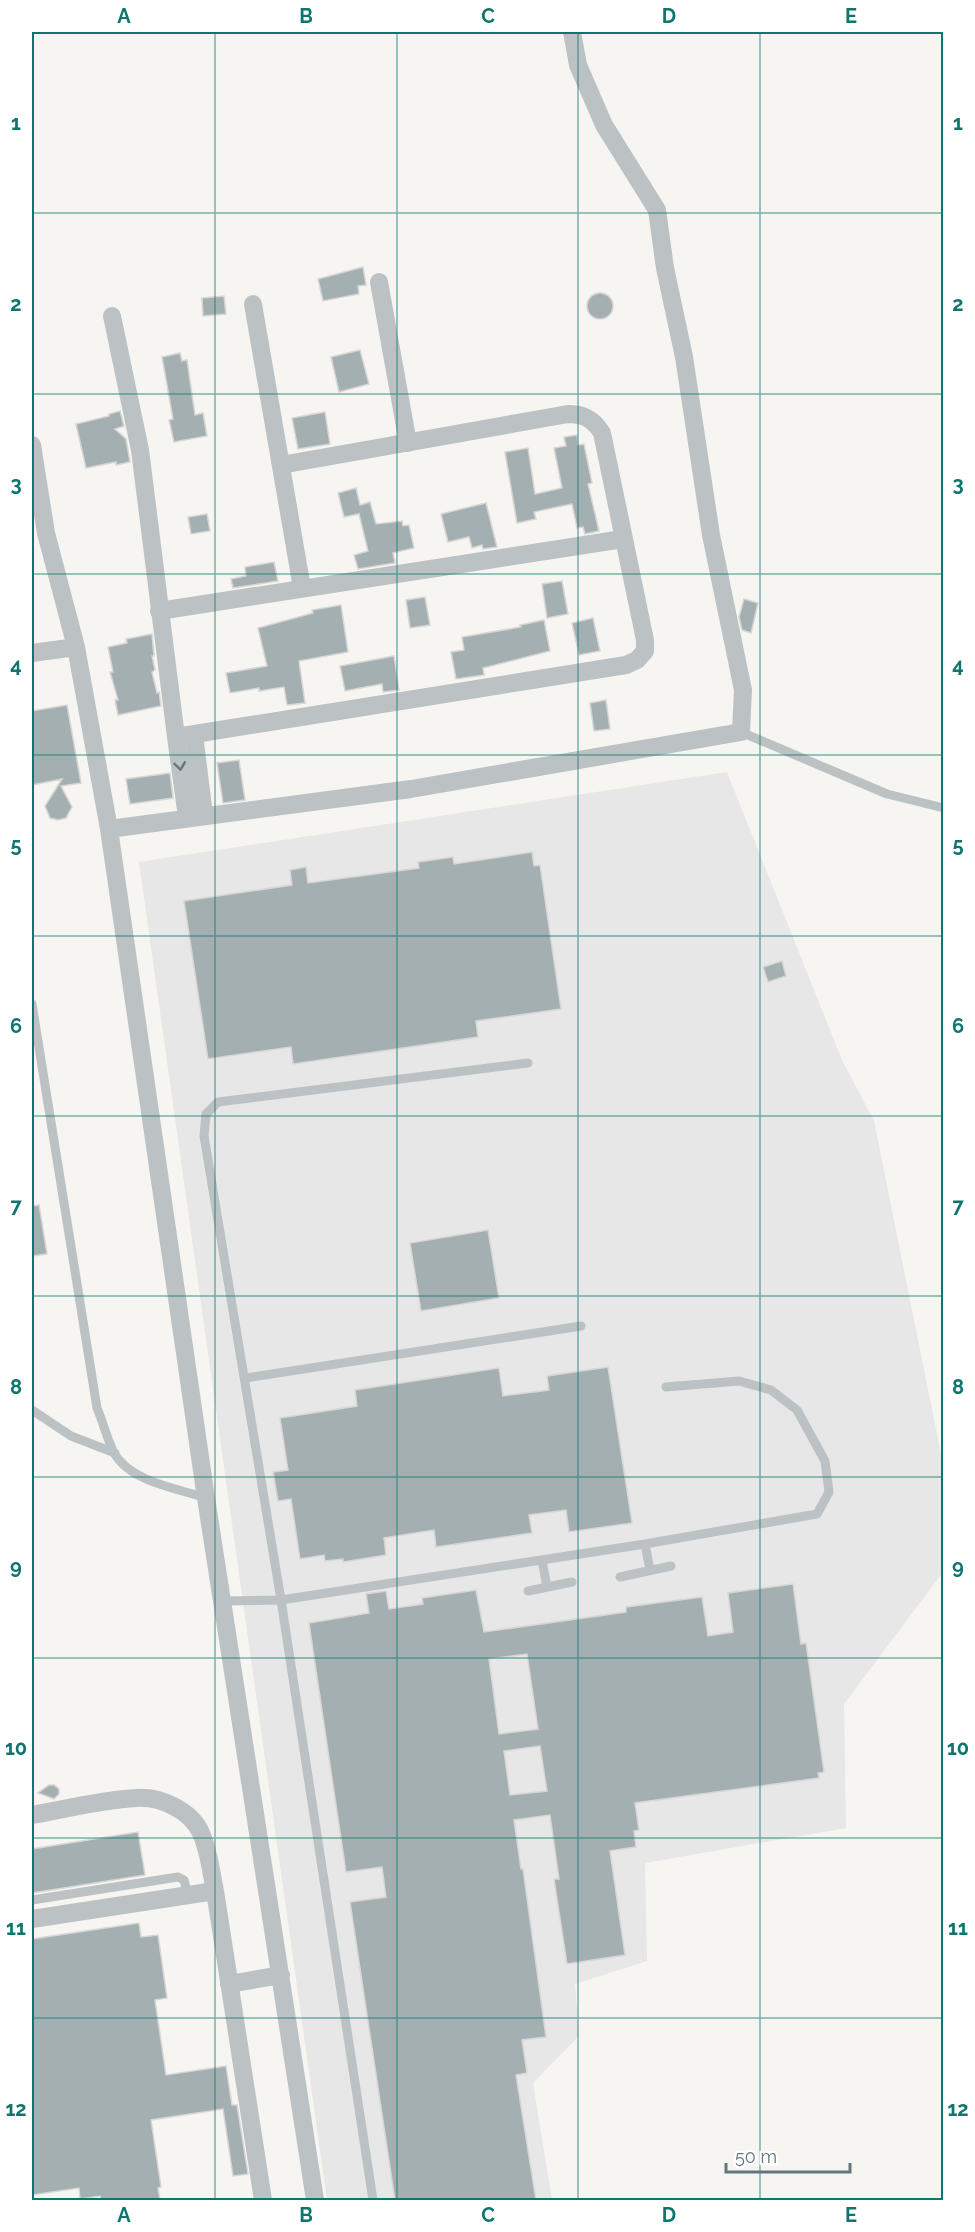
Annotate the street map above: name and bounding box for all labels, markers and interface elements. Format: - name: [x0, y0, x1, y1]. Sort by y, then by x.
- text: A: [117, 4, 131, 28]
- text: B: [299, 4, 313, 28]
- text: C: [481, 4, 495, 28]
- text: D: [662, 4, 676, 28]
- text: E: [845, 4, 857, 28]
- text: 1: [11, 111, 21, 135]
- text: 1: [953, 111, 963, 135]
- text: 2: [10, 292, 22, 316]
- text: 2: [952, 292, 964, 316]
- text: 3: [10, 472, 22, 496]
- text: 3: [952, 472, 964, 496]
- text: 4: [10, 653, 22, 677]
- text: 4: [952, 653, 964, 677]
- one-way arrow: [173, 761, 185, 770]
- text: 5: [10, 833, 22, 857]
- text: 5: [952, 833, 964, 857]
- text: 6: [10, 1014, 22, 1038]
- text: 6: [952, 1014, 964, 1038]
- text: 7: [10, 1194, 22, 1218]
- text: 7: [952, 1194, 964, 1218]
- text: 8: [10, 1375, 22, 1399]
- text: 8: [952, 1375, 964, 1399]
- text: 9: [10, 1555, 22, 1579]
- text: 9: [952, 1555, 964, 1579]
- text: 10: [5, 1736, 27, 1760]
- text: 10: [947, 1736, 969, 1760]
- text: 11: [6, 1916, 26, 1940]
- text: 11: [948, 1916, 968, 1940]
- text: 12: [5, 2097, 27, 2121]
- text: 12: [947, 2097, 969, 2121]
- scale bar: [726, 2136, 850, 2174]
- text: 50 m: [735, 2146, 777, 2167]
- text: A: [117, 2203, 131, 2227]
- text: B: [299, 2203, 313, 2227]
- text: C: [481, 2203, 495, 2227]
- text: D: [662, 2203, 676, 2227]
- text: E: [845, 2203, 857, 2227]

